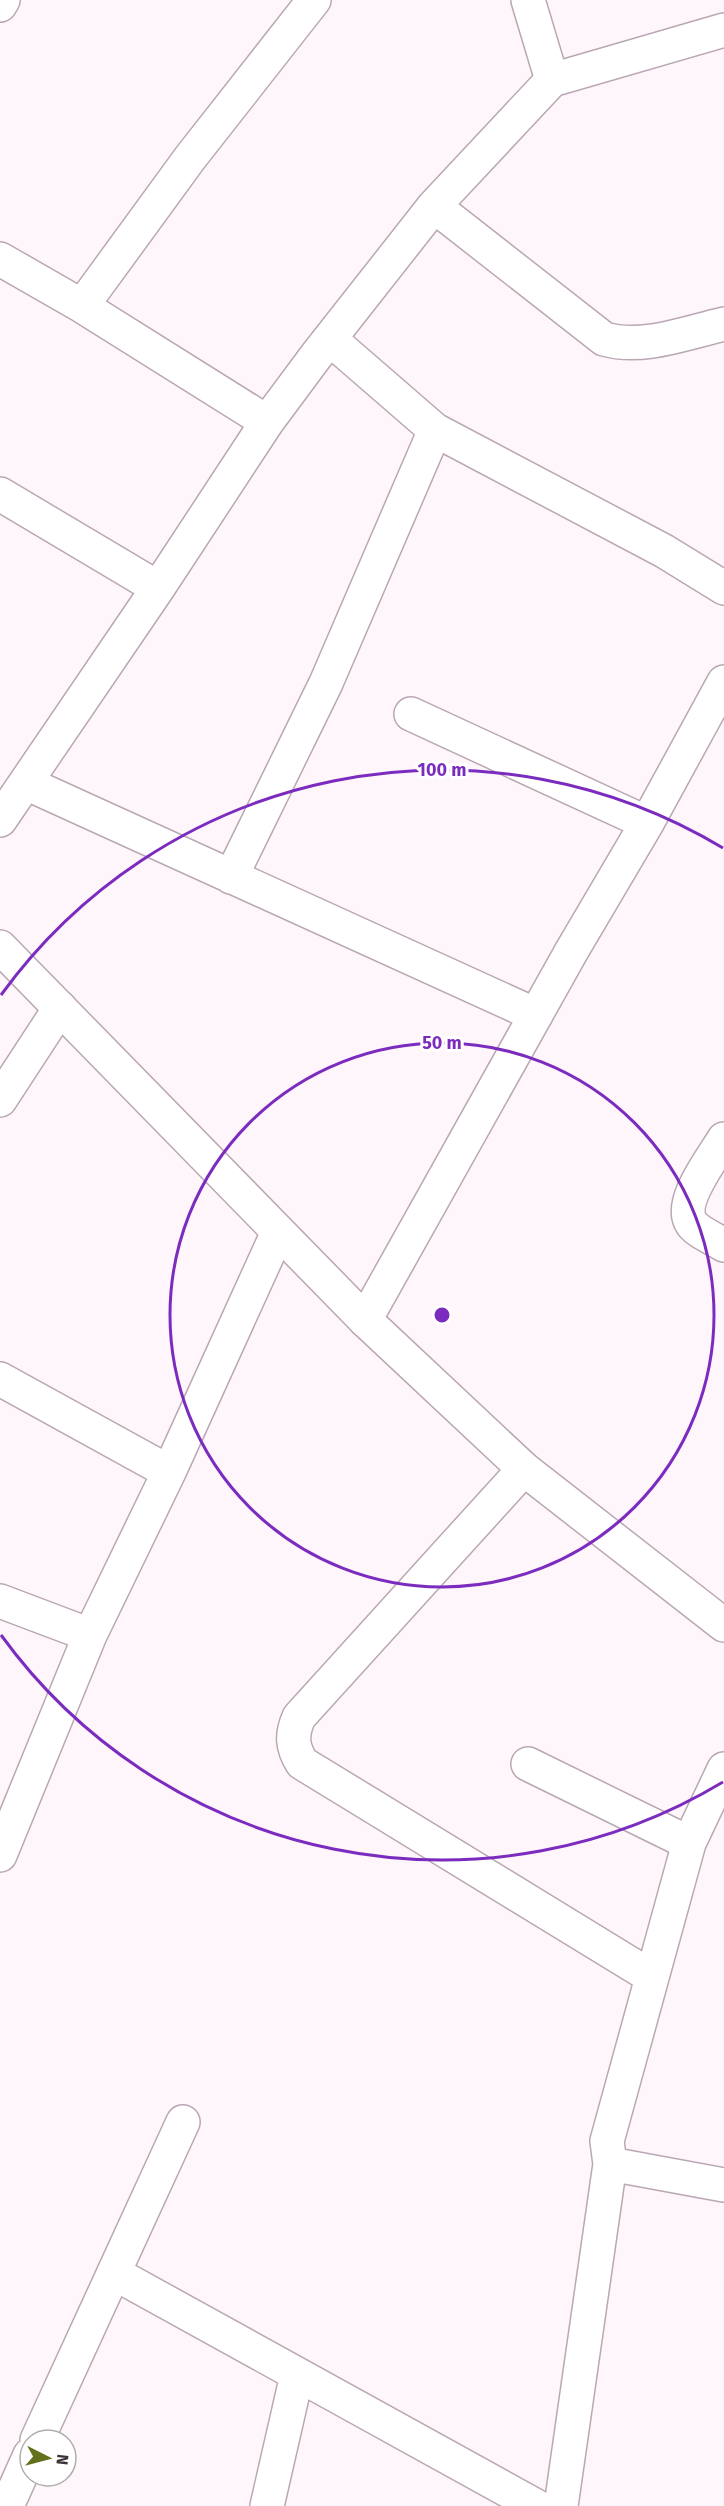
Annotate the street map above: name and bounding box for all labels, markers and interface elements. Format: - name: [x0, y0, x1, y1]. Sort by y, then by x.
- text: 100 m: [418, 759, 466, 781]
- text: 50 m: [422, 1032, 462, 1054]
- centre of rings: [432, 1305, 452, 1325]
- north arrow: [18, 2428, 78, 2488]
- text: N: [52, 2453, 72, 2466]

